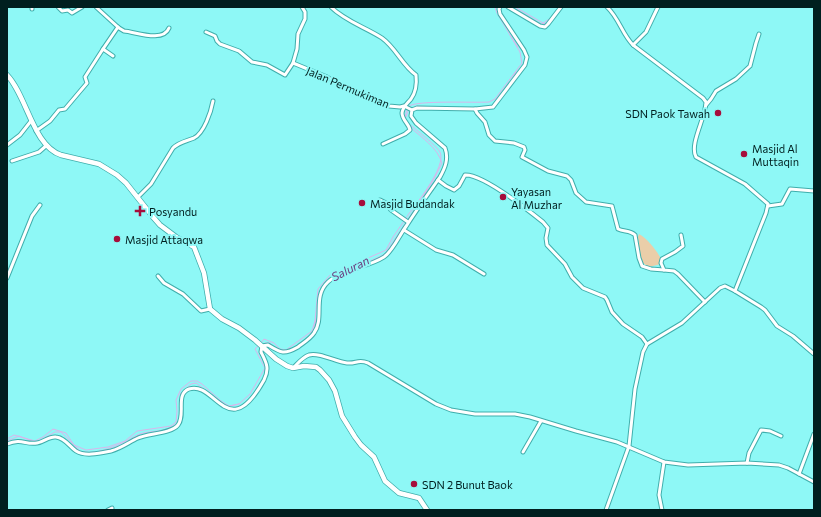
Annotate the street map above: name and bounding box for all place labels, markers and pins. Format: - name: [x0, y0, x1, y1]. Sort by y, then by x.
- place label: SDN Paok Tawah: [625, 107, 710, 120]
- marker: SDN Paok Tawah: [713, 108, 723, 118]
- place label: Masjid Al Muttaqin: [752, 142, 799, 168]
- marker: Masjid Al Muttaqin: [739, 149, 749, 159]
- place label: Yayasan Al Muzhar: [511, 185, 563, 211]
- marker: Yayasan Al Muzhar: [498, 192, 508, 202]
- place label: Masjid Budandak: [370, 197, 455, 210]
- marker: Masjid Budandak: [357, 198, 367, 208]
- marker: Posyandu: [134, 205, 146, 217]
- place label: Posyandu: [149, 205, 197, 218]
- place label: Masjid Attaqwa: [125, 233, 203, 246]
- marker: Masjid Attaqwa: [112, 234, 122, 244]
- place label: SDN 2 Bunut Baok: [422, 478, 513, 491]
- marker: SDN 2 Bunut Baok: [409, 479, 419, 489]

